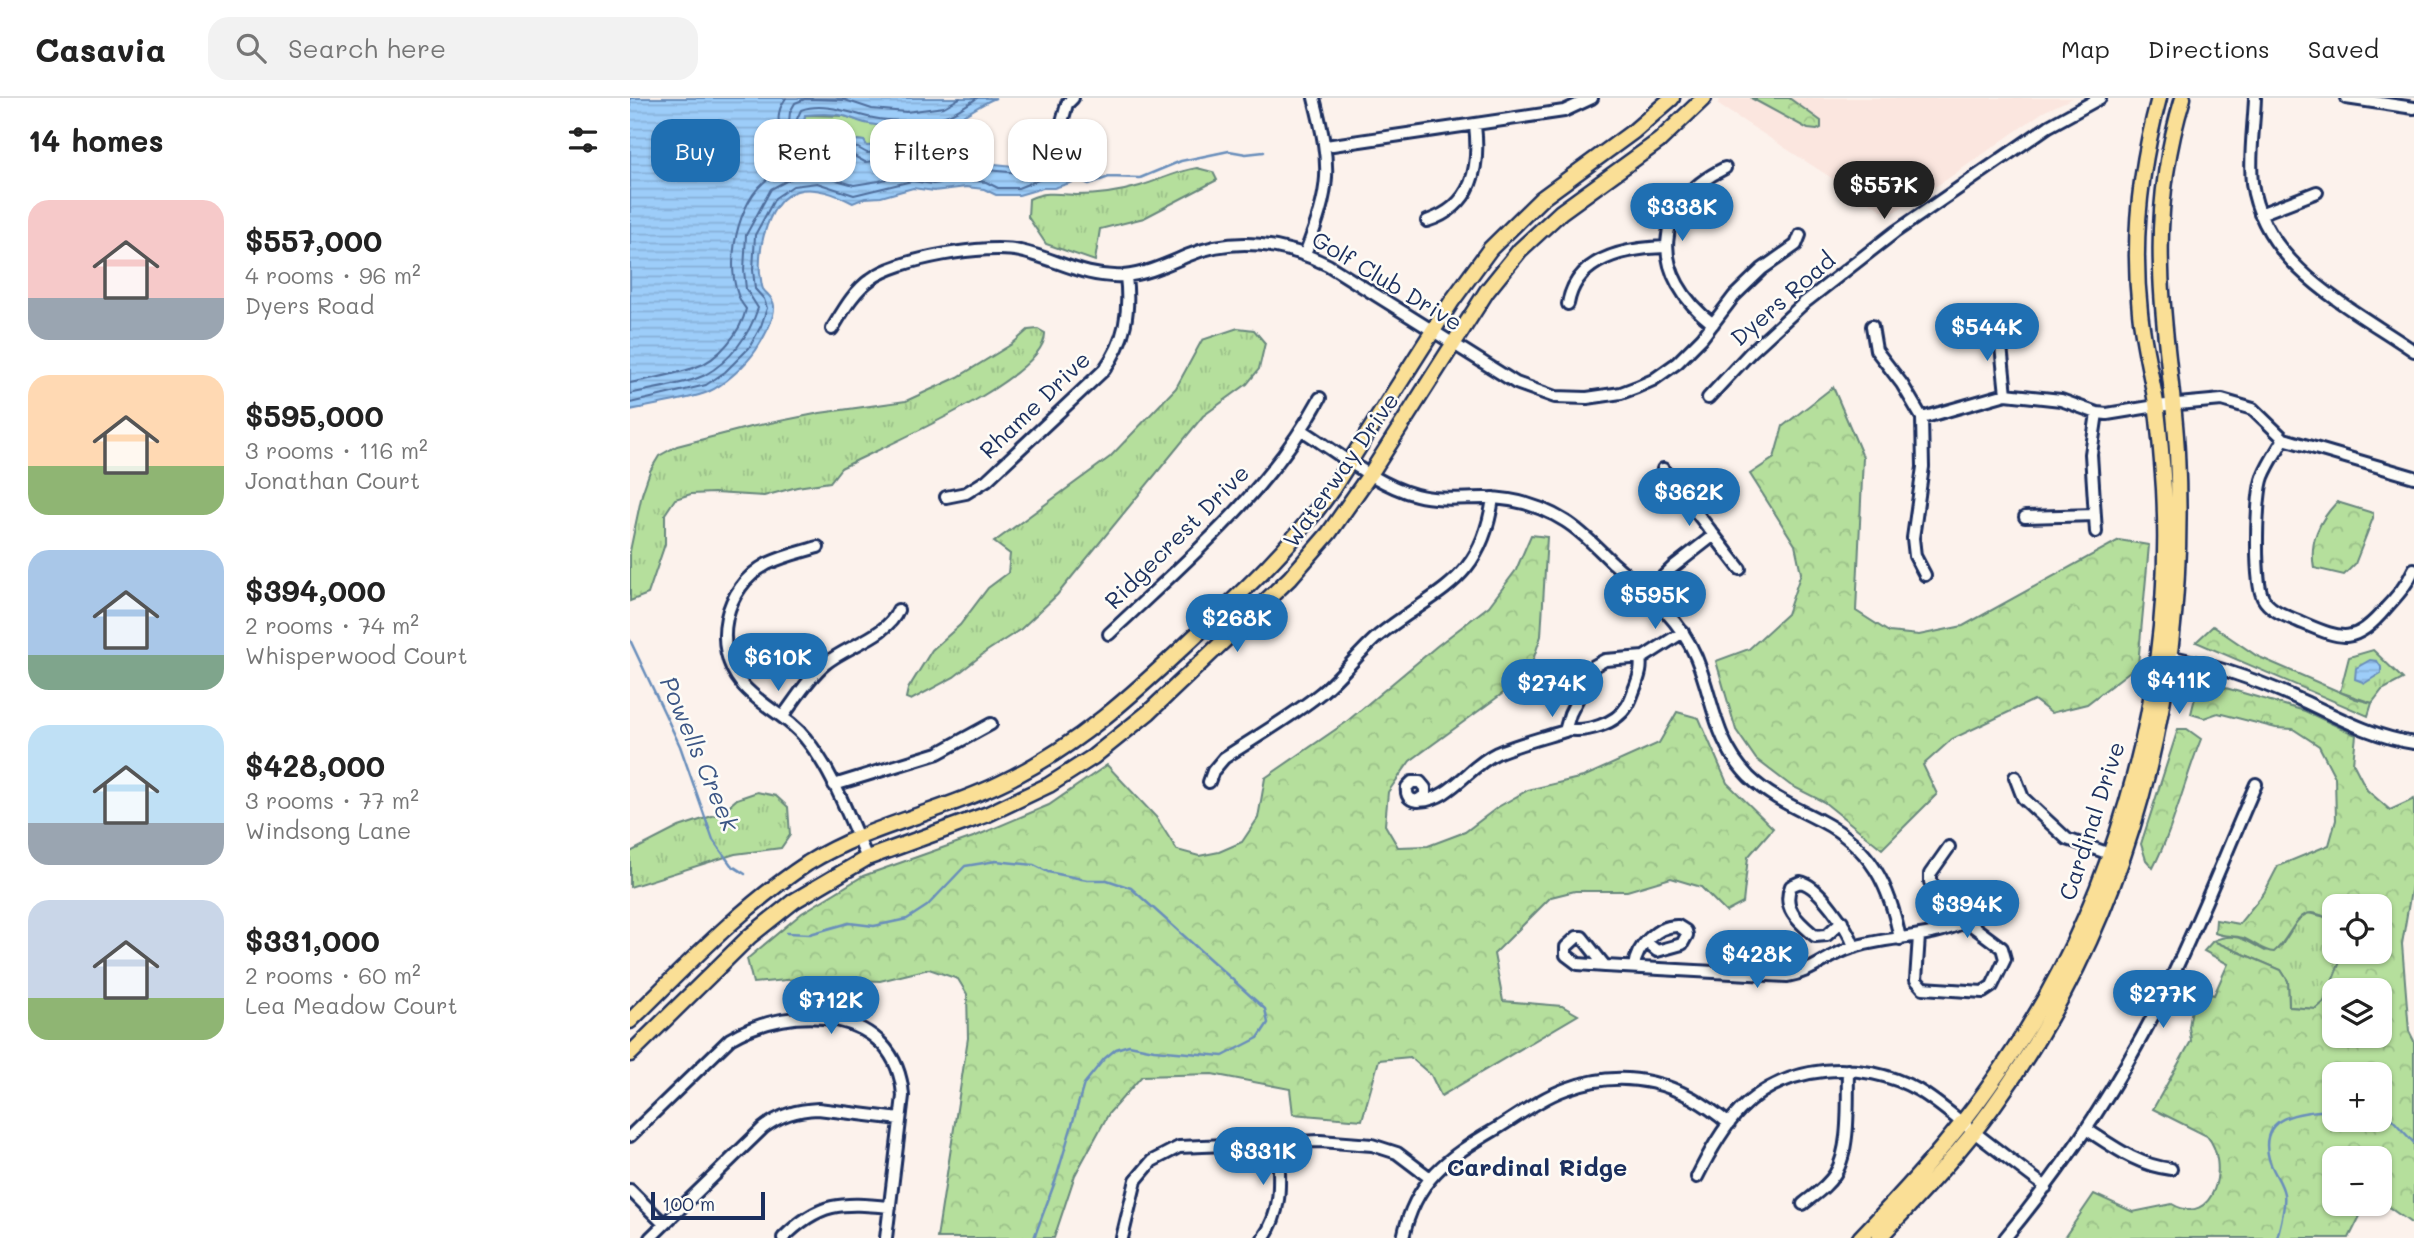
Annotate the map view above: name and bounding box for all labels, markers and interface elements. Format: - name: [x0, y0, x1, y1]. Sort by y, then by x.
- search box: [208, 17, 698, 80]
- text: Casavia: [35, 27, 166, 70]
- icon: search: [232, 29, 270, 67]
- text: Search here: [288, 31, 446, 65]
- text: Map: [2061, 33, 2110, 64]
- text: Directions: [2148, 33, 2270, 64]
- text: Saved: [2308, 33, 2379, 64]
- chip: Buy: [651, 119, 740, 182]
- chip: Rent: [754, 119, 856, 182]
- chip: Filters: [870, 119, 994, 182]
- chip: New: [1008, 119, 1107, 182]
- text: 14 homes: [28, 120, 164, 160]
- icon: filters: [564, 121, 602, 159]
- pin: $557K: [1835, 162, 1933, 221]
- text: $557K: [1849, 169, 1919, 199]
- pin: $338K: [1633, 184, 1731, 243]
- text: $338K: [1646, 191, 1718, 221]
- text: $557,000: [245, 220, 382, 260]
- street label: Golf Club Drive: [1307, 223, 1468, 337]
- icon: home: [84, 228, 168, 312]
- street label: Dyers Road: [1724, 244, 1841, 352]
- text: 4 rooms · 96 m²: [245, 260, 421, 290]
- text: Dyers Road: [245, 290, 374, 320]
- pin: $544K: [1938, 303, 2036, 363]
- text: $544K: [1951, 311, 2023, 341]
- street label: Rhame Drive: [973, 344, 1096, 465]
- street label: Waterway Drive: [1275, 386, 1405, 553]
- text: $595,000: [245, 395, 384, 435]
- icon: home: [84, 403, 168, 487]
- text: 3 rooms · 116 m²: [245, 435, 428, 465]
- street label: Ridgecrest Drive: [1098, 458, 1255, 615]
- text: Jonathan Court: [245, 465, 420, 495]
- pin: $362K: [1640, 468, 1738, 528]
- text: $362K: [1654, 476, 1724, 506]
- text: $394,000: [245, 570, 386, 610]
- pin: $595K: [1606, 572, 1704, 631]
- icon: home: [84, 578, 168, 662]
- text: $595K: [1620, 579, 1690, 609]
- pin: $268K: [1188, 594, 1286, 654]
- text: $268K: [1202, 602, 1272, 632]
- text: 2 rooms · 74 m²: [245, 610, 419, 640]
- pin: $610K: [729, 634, 827, 693]
- text: Whisperwood Court: [245, 640, 468, 670]
- text: $610K: [744, 641, 812, 671]
- pin: $411K: [2130, 656, 2228, 716]
- pin: $274K: [1503, 660, 1601, 719]
- text: $411K: [2147, 664, 2211, 694]
- text: $274K: [1517, 667, 1587, 697]
- water label: Powells Creek: [654, 671, 747, 837]
- street label: Cardinal Drive: [2051, 738, 2131, 904]
- text: $428,000: [245, 745, 385, 785]
- icon: home: [84, 753, 168, 837]
- text: 3 rooms · 77 m²: [245, 785, 419, 815]
- text: Windsong Lane: [245, 815, 411, 845]
- pin: $394K: [1918, 880, 2016, 940]
- text: $394K: [1931, 888, 2003, 918]
- map controls: [2322, 894, 2392, 1216]
- button: locate: [2322, 894, 2392, 964]
- text: $331,000: [245, 920, 380, 960]
- icon: home: [84, 928, 168, 1012]
- pin: $428K: [1708, 930, 1806, 990]
- text: $428K: [1721, 938, 1793, 968]
- text: 2 rooms · 60 m²: [245, 960, 421, 990]
- pin: $277K: [2114, 970, 2212, 1030]
- pin: $712K: [782, 976, 880, 1036]
- text: $277K: [2129, 978, 2197, 1008]
- button: layers: [2322, 978, 2392, 1048]
- text: $712K: [798, 984, 864, 1014]
- text: Lea Meadow Court: [245, 990, 458, 1020]
- button: +: [2322, 1062, 2392, 1132]
- pin: $331K: [1214, 1128, 1312, 1187]
- text: $331K: [1229, 1135, 1297, 1165]
- button: −: [2322, 1146, 2392, 1216]
- district label: Cardinal Ridge: [1447, 1151, 1627, 1182]
- scale bar: [651, 1189, 765, 1221]
- text: 100 m: [662, 1191, 715, 1216]

